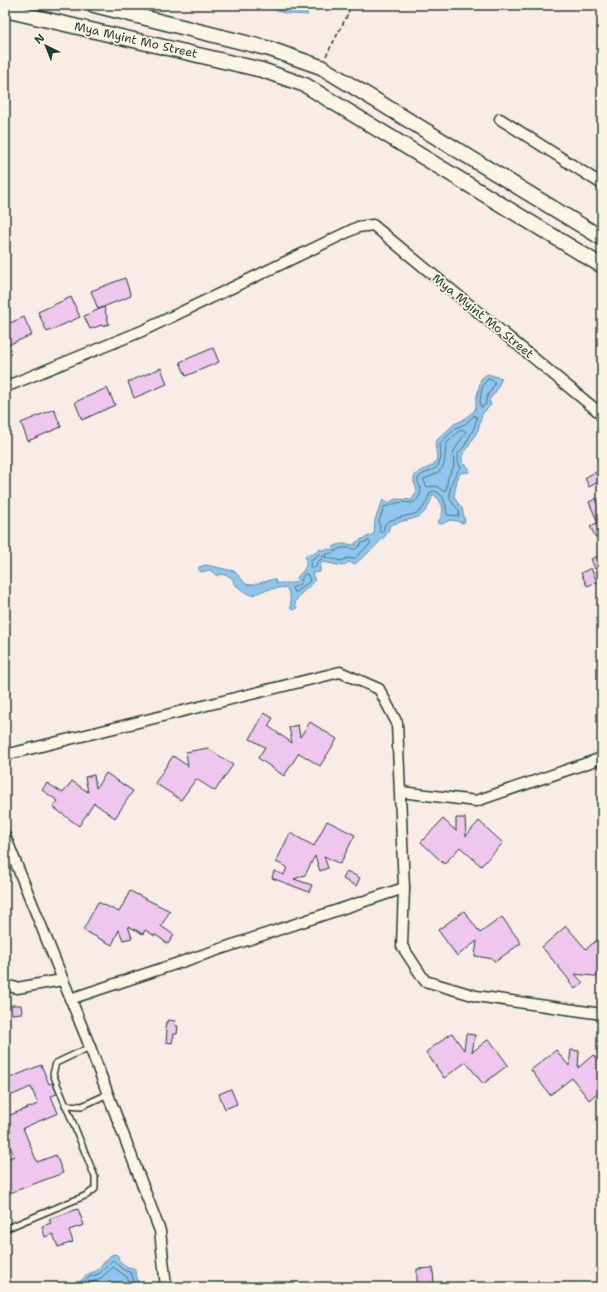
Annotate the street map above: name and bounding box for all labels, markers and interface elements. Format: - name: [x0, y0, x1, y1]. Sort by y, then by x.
- street label: Mya Myint Mo Street: [73, 18, 199, 62]
- north arrow: [26, 26, 66, 66]
- text: N: [31, 30, 48, 48]
- street label: Mya Myint Mo Street: [429, 270, 537, 362]

